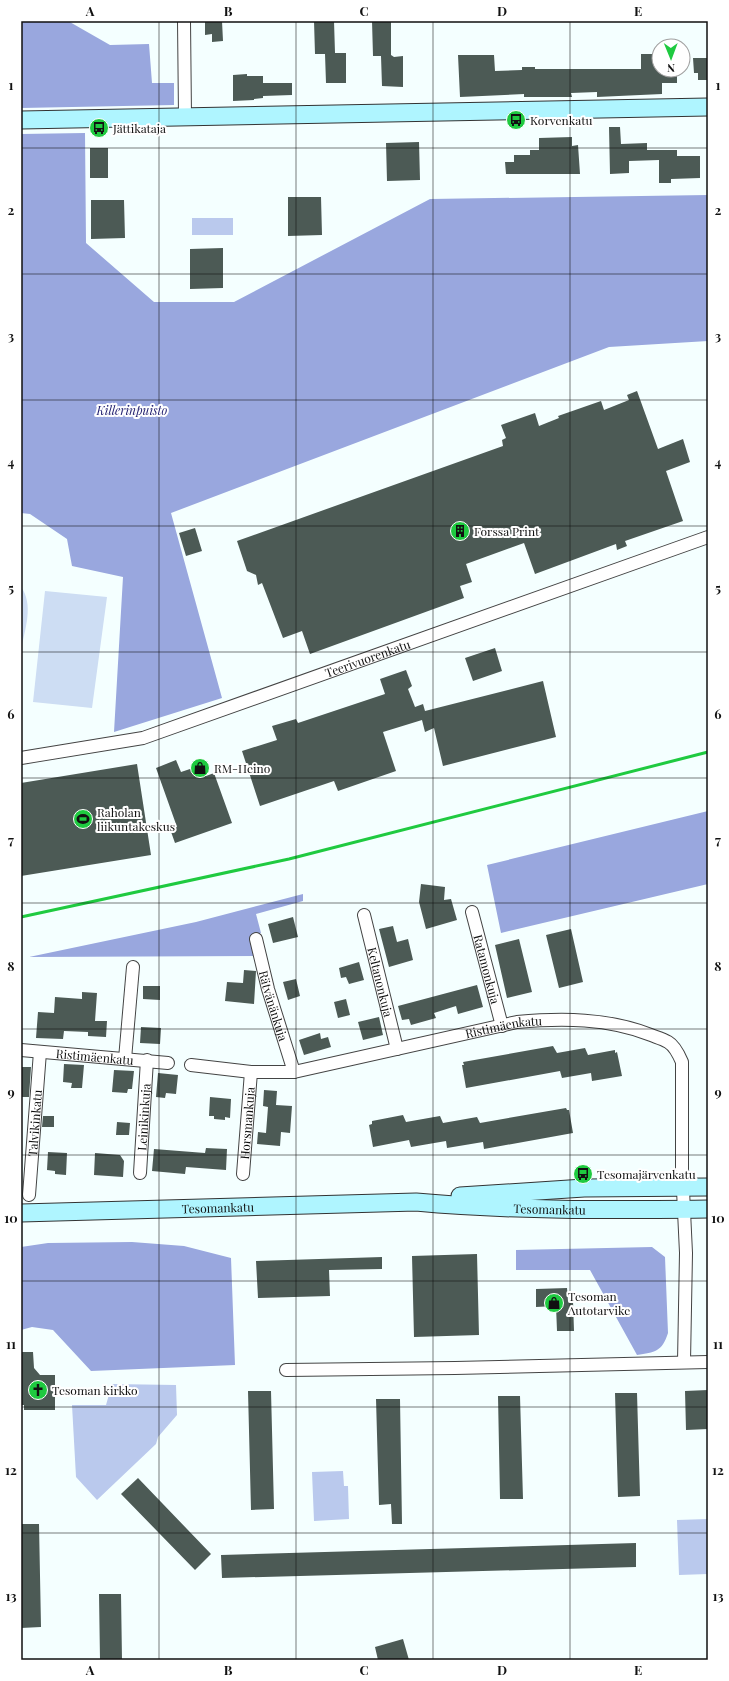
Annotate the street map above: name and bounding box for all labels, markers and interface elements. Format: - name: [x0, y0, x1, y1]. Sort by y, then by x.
- text: A: [85, 2, 95, 19]
- text: B: [224, 2, 233, 19]
- text: C: [359, 2, 369, 19]
- text: D: [497, 2, 507, 19]
- text: E: [634, 2, 642, 19]
- north arrow: [651, 38, 691, 78]
- text: N: [667, 61, 675, 76]
- text: 1: [9, 76, 14, 93]
- text: 1: [716, 76, 721, 93]
- bus stop icon: Korvenkatu: [505, 109, 527, 131]
- place label: Korvenkatu: [530, 112, 592, 128]
- bus stop icon: Jättikataja: [88, 117, 110, 139]
- place label: Jättikataja: [112, 120, 166, 136]
- text: 2: [8, 201, 15, 218]
- text: 2: [715, 201, 722, 218]
- text: 3: [8, 327, 14, 344]
- text: 3: [715, 327, 721, 344]
- park label: Killerinpuisto: [96, 402, 168, 418]
- text: 4: [8, 453, 15, 470]
- text: 4: [715, 453, 722, 470]
- building icon: Forssa Print: [449, 520, 471, 542]
- place label: Forssa Print: [474, 523, 540, 539]
- text: 5: [8, 579, 14, 596]
- text: 5: [715, 579, 721, 596]
- street label: Teerivuorenkatu: [323, 636, 412, 681]
- text: 6: [7, 705, 15, 722]
- text: 6: [714, 705, 722, 722]
- shop icon: RM-Heino: [189, 757, 211, 779]
- place label: RM-Heino: [214, 760, 271, 776]
- place label: Raholan liikuntakeskus: [97, 804, 175, 834]
- sports icon: Raholan liikuntakeskus: [72, 808, 94, 830]
- text: 7: [8, 831, 14, 848]
- text: 7: [715, 831, 721, 848]
- street label: Ratamonkuja: [470, 933, 504, 1006]
- street label: Keltanonkuja: [364, 945, 397, 1019]
- text: 8: [7, 957, 15, 974]
- text: 8: [714, 957, 722, 974]
- street label: Rätvänänkuja: [256, 969, 292, 1043]
- street label: Ristimäenkatu: [464, 1012, 542, 1041]
- street label: Ristimäenkatu: [55, 1045, 134, 1068]
- text: 9: [7, 1083, 15, 1100]
- street label: Leinikinkuja: [133, 1083, 154, 1151]
- text: 9: [714, 1083, 722, 1100]
- street label: Horsmankuja: [236, 1086, 258, 1160]
- street label: Talvikinkatu: [24, 1089, 45, 1157]
- bus stop icon: Tesomajärvenkatu: [572, 1163, 594, 1185]
- place label: Tesomajärvenkatu: [597, 1166, 696, 1182]
- street label: Tesomankatu: [181, 1199, 254, 1217]
- street label: Tesomankatu: [513, 1200, 586, 1218]
- text: 10: [4, 1209, 18, 1226]
- text: 10: [711, 1209, 725, 1226]
- place label: Tesoman Autotarvike: [567, 1288, 630, 1318]
- shop icon: Tesoman Autotarvike: [543, 1292, 565, 1314]
- text: 11: [6, 1335, 16, 1352]
- text: 11: [713, 1335, 723, 1352]
- church icon: Tesoman kirkko: [27, 1379, 49, 1401]
- place label: Tesoman kirkko: [52, 1382, 138, 1398]
- text: 12: [5, 1461, 17, 1478]
- text: 12: [712, 1461, 724, 1478]
- text: 13: [5, 1587, 17, 1604]
- text: 13: [712, 1587, 724, 1604]
- text: A: [85, 1661, 95, 1678]
- text: B: [224, 1661, 233, 1678]
- text: C: [359, 1661, 369, 1678]
- text: D: [497, 1661, 507, 1678]
- text: E: [634, 1661, 642, 1678]

